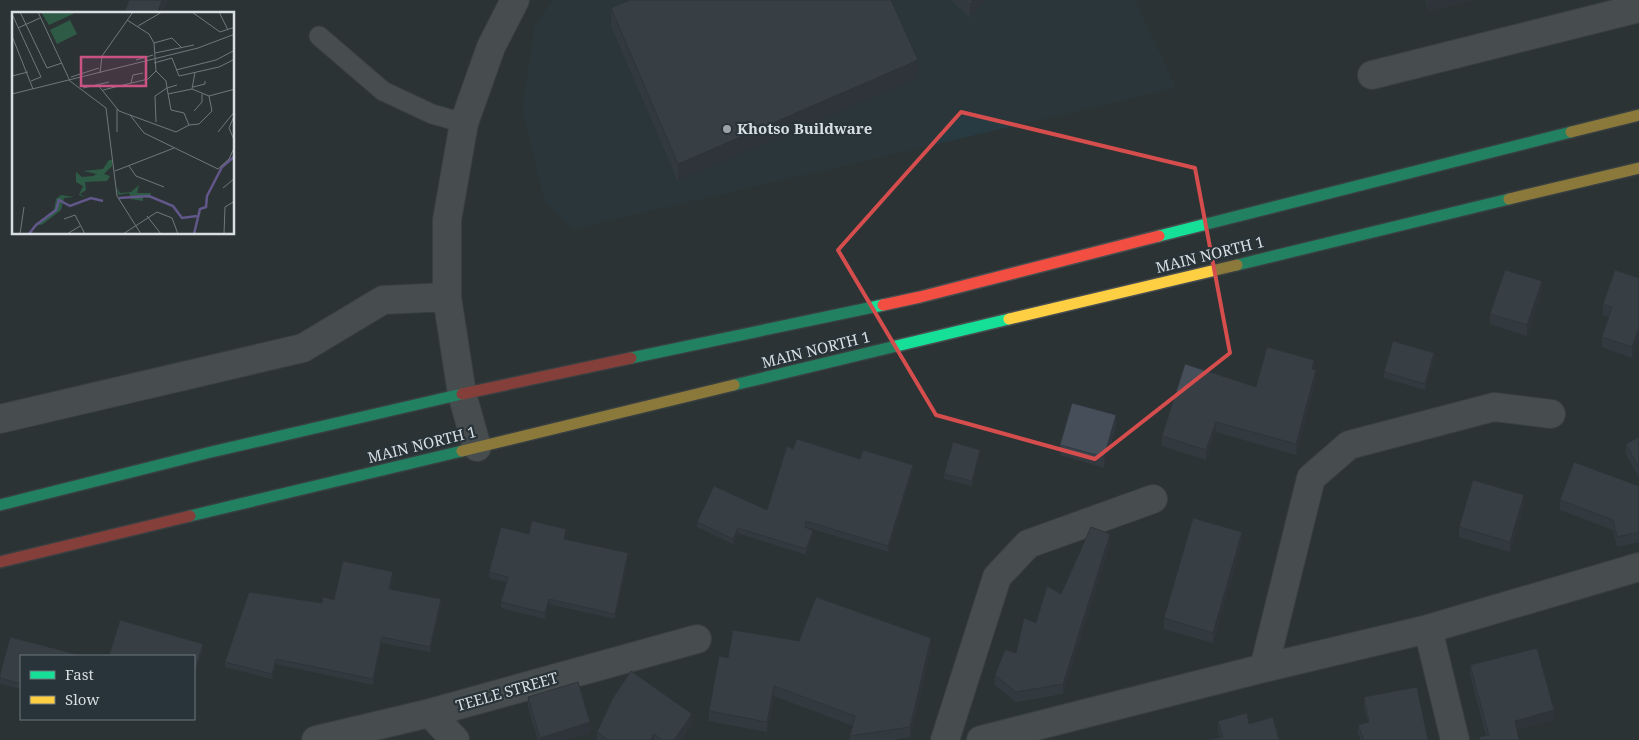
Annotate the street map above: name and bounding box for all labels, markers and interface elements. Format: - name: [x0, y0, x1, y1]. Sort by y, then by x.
- inset map: [12, 12, 235, 235]
- place label: Khotso Buildware: [737, 118, 872, 138]
- marker: Khotso Buildware: [721, 123, 733, 135]
- street label: MAIN NORTH 1: [1153, 231, 1266, 277]
- street label: MAIN NORTH 1: [759, 326, 872, 372]
- street label: MAIN NORTH 1: [365, 421, 478, 467]
- legend: [20, 655, 195, 720]
- text: Fast: [65, 664, 94, 684]
- street label: TEELE STREET: [453, 667, 560, 715]
- text: Slow: [65, 689, 99, 709]

